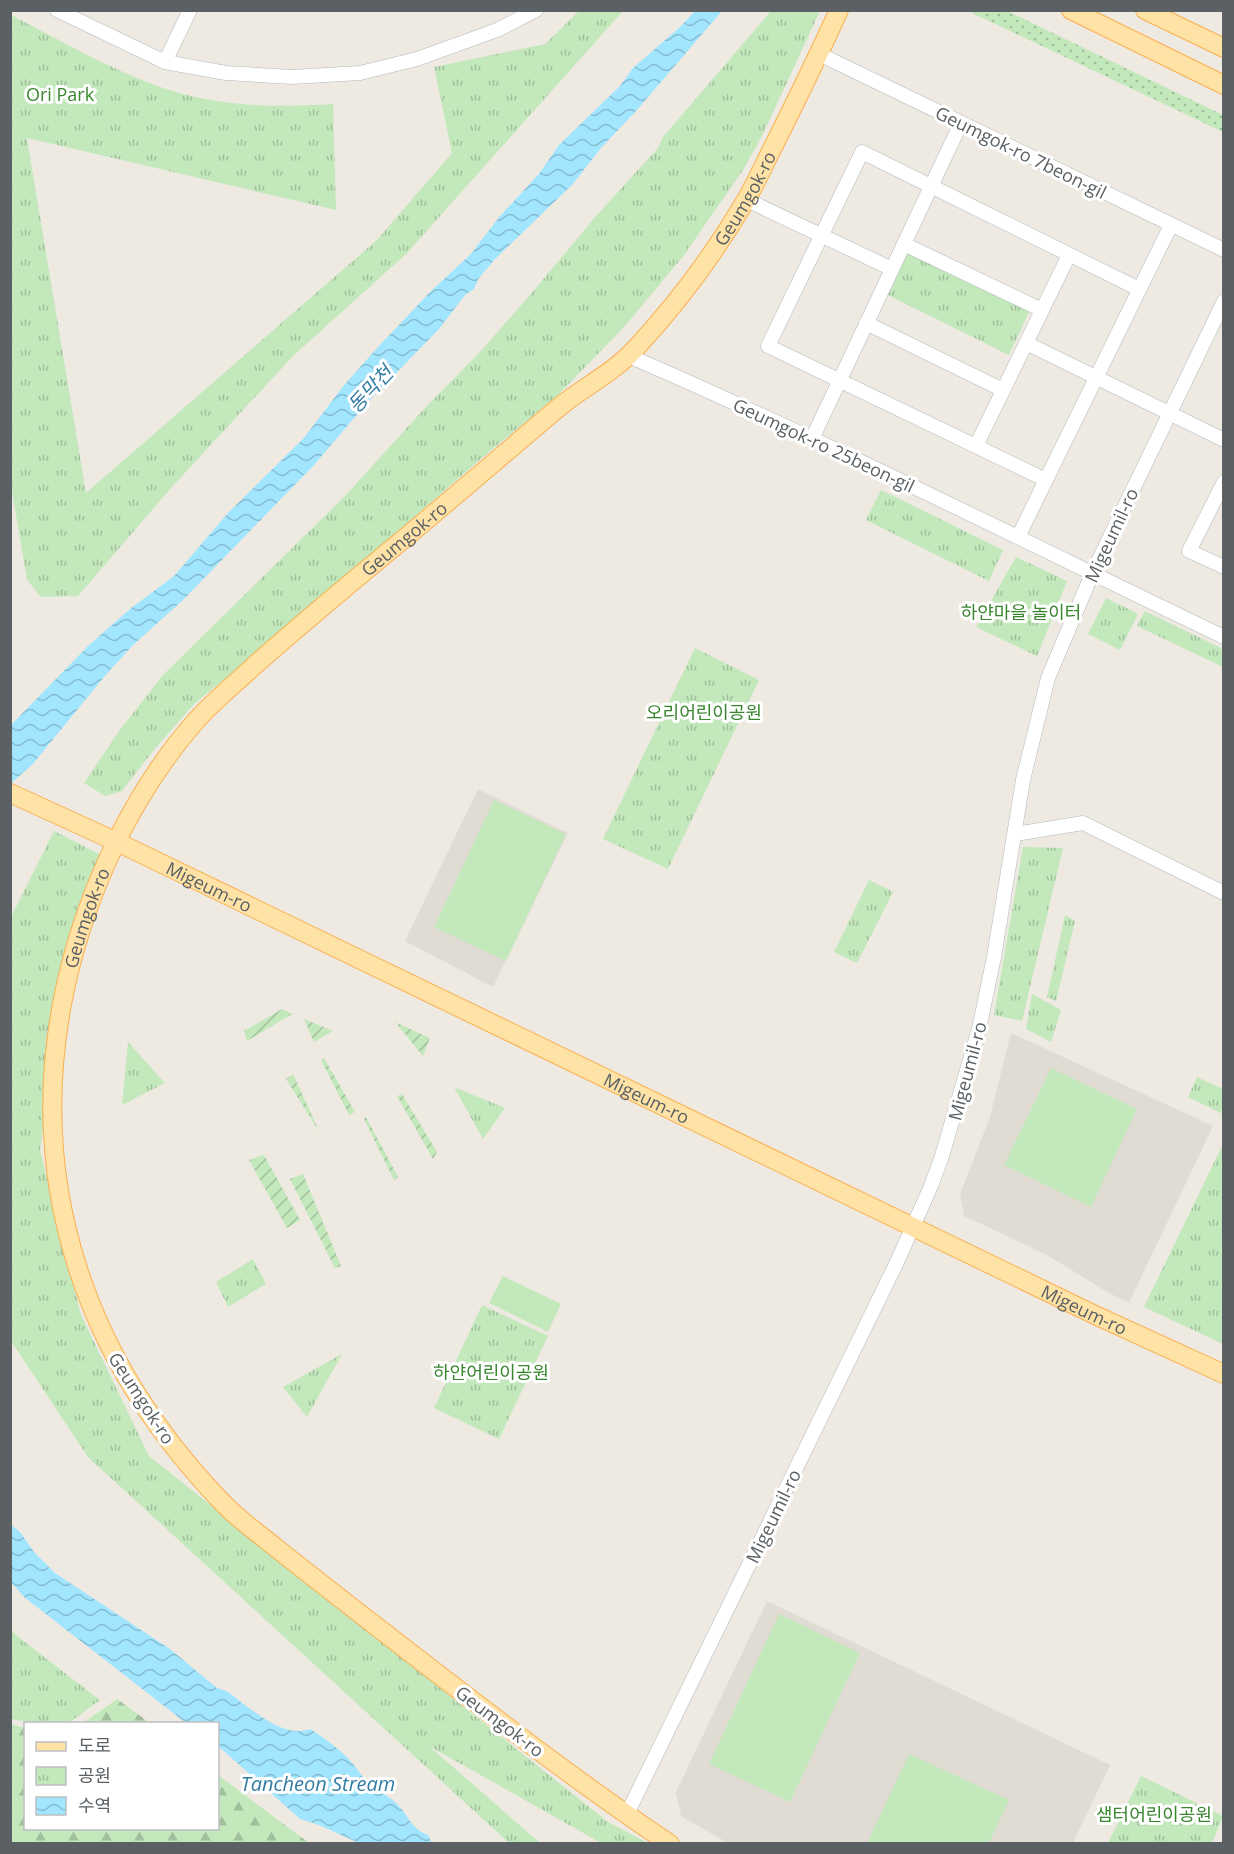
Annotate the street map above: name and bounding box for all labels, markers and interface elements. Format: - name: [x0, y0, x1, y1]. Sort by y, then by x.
- park label: Ori Park: [26, 82, 95, 106]
- street label: Geumgok-ro 7beon-gil: [931, 100, 1111, 204]
- street label: Geumgok-ro: [709, 147, 781, 250]
- water label: 동막천: [341, 358, 400, 418]
- street label: Geumgok-ro 25beon-gil: [729, 392, 919, 498]
- street label: Migeumil-ro: [1079, 484, 1143, 586]
- street label: Geumgok-ro: [356, 496, 452, 581]
- park label: 하얀마을 놀이터: [961, 600, 1081, 624]
- park label: 오리어린이공원: [646, 700, 762, 724]
- street label: Migeum-ro: [162, 856, 256, 917]
- street label: Geumgok-ro: [58, 864, 115, 971]
- street label: Migeumil-ro: [942, 1019, 992, 1123]
- street label: Migeum-ro: [600, 1067, 693, 1129]
- street label: Migeum-ro: [1037, 1279, 1131, 1340]
- street label: Geumgok-ro: [103, 1347, 181, 1449]
- park label: 하얀어린이공원: [433, 1360, 549, 1384]
- street label: Migeumil-ro: [740, 1465, 806, 1567]
- street label: Geumgok-ro: [451, 1680, 549, 1762]
- legend: [24, 1722, 219, 1830]
- text: 도로: [78, 1733, 111, 1757]
- text: 공원: [78, 1763, 111, 1787]
- water label: Tancheon Stream: [241, 1770, 395, 1797]
- text: 수역: [78, 1793, 111, 1817]
- park label: 샘터어린이공원: [1096, 1802, 1212, 1826]

